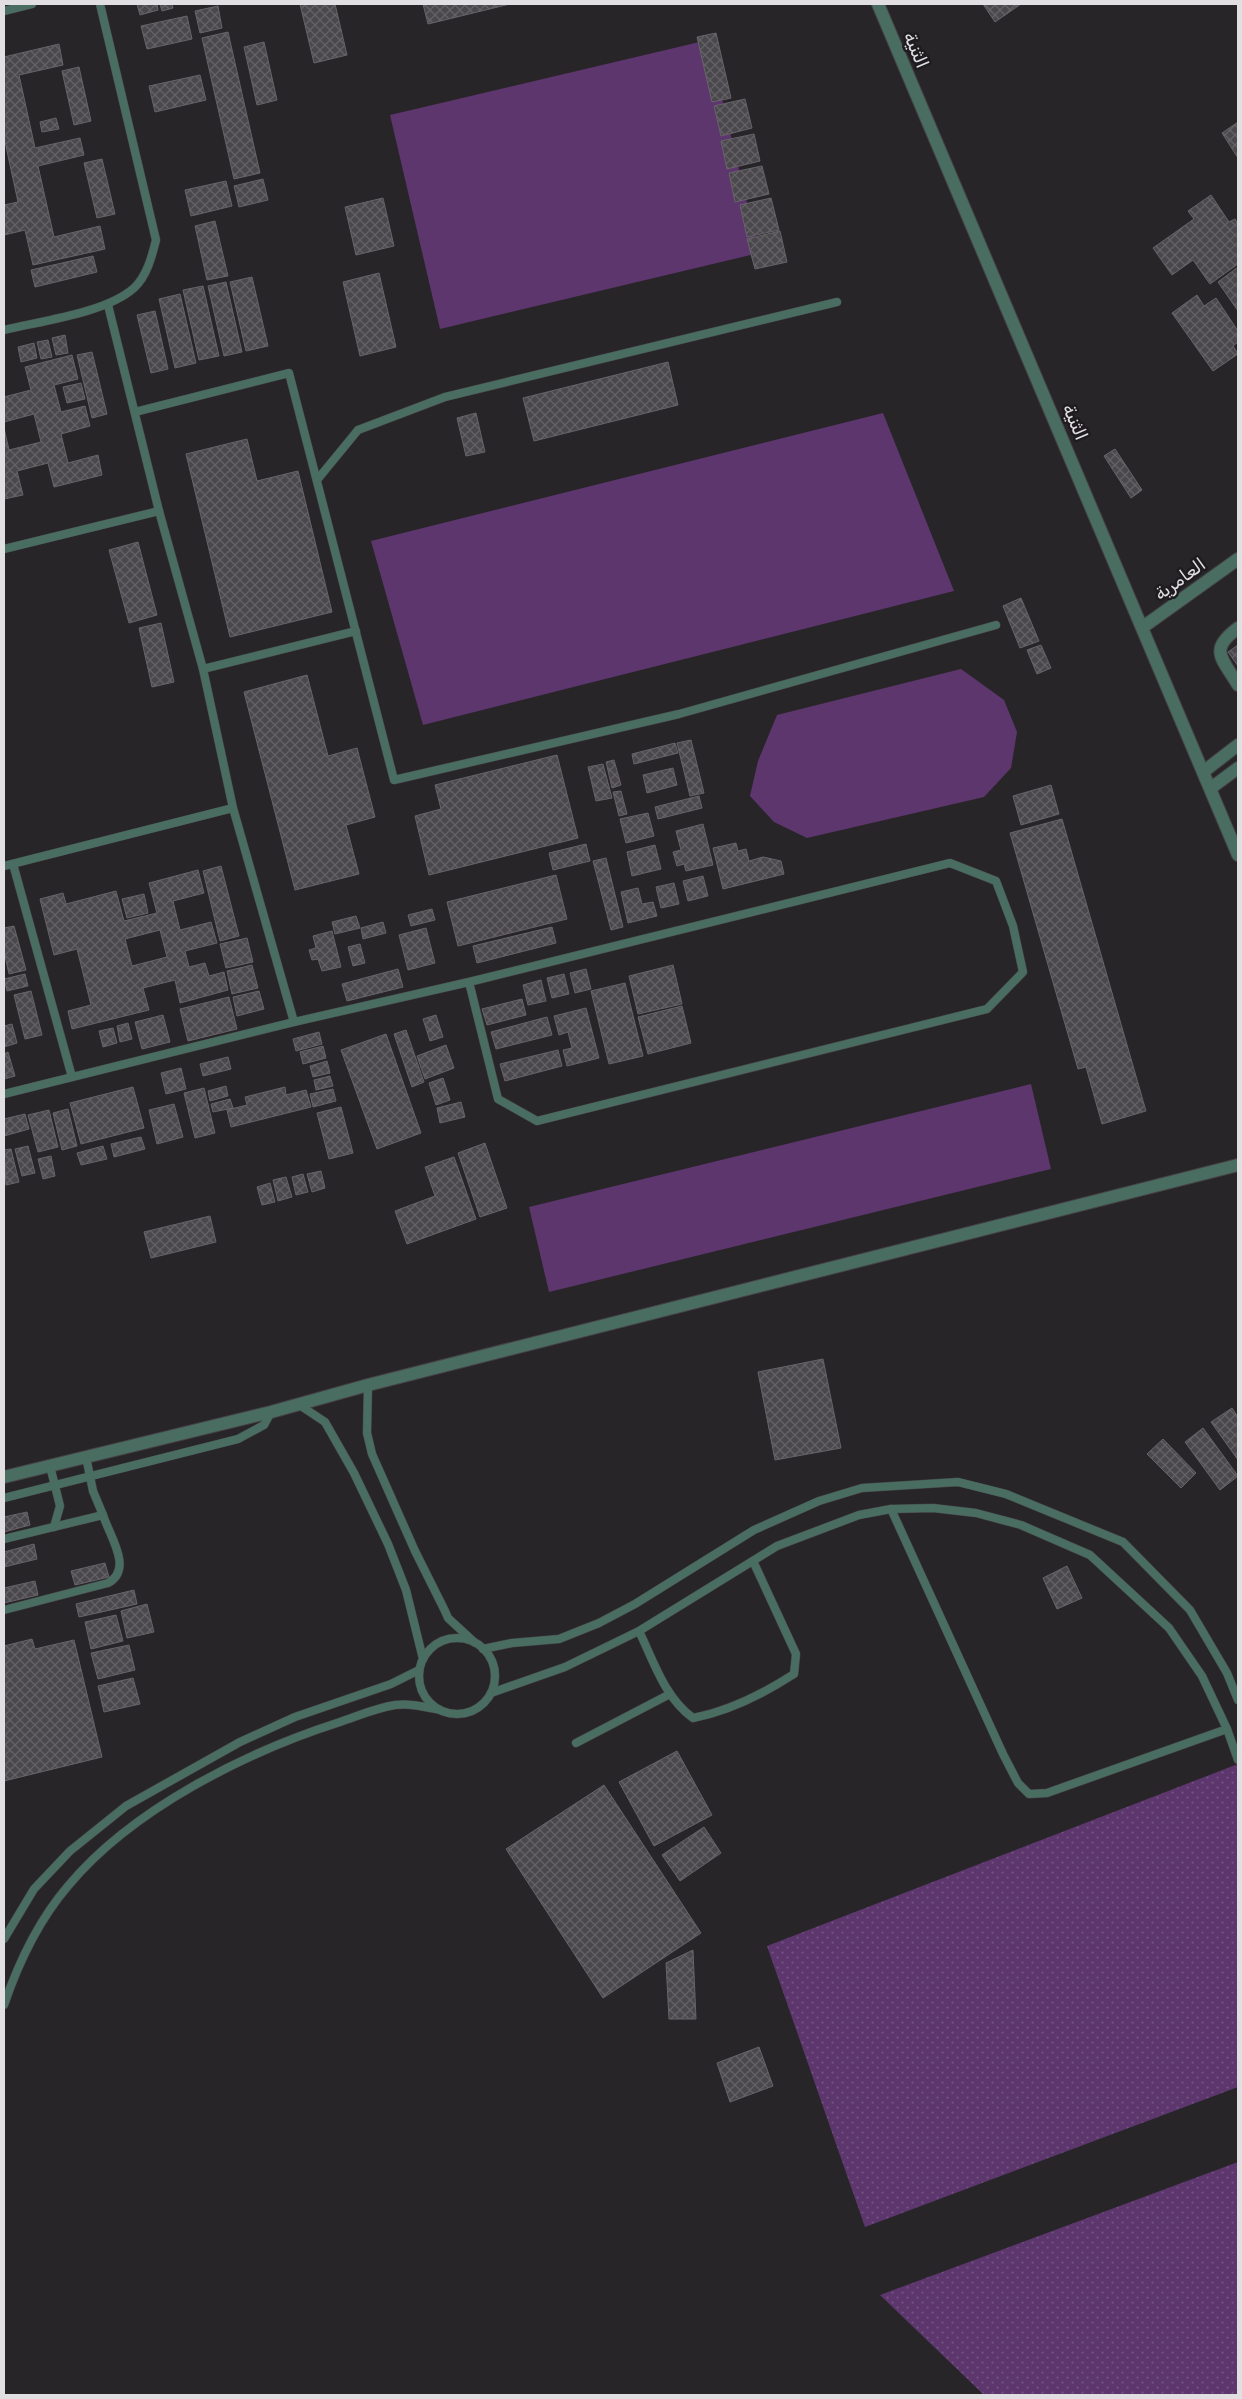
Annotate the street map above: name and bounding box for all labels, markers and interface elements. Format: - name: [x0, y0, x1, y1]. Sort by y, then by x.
- street label: الثنية: [899, 28, 933, 72]
- street label: الثنية: [1058, 400, 1092, 444]
- street label: العامرية: [1150, 553, 1210, 605]

